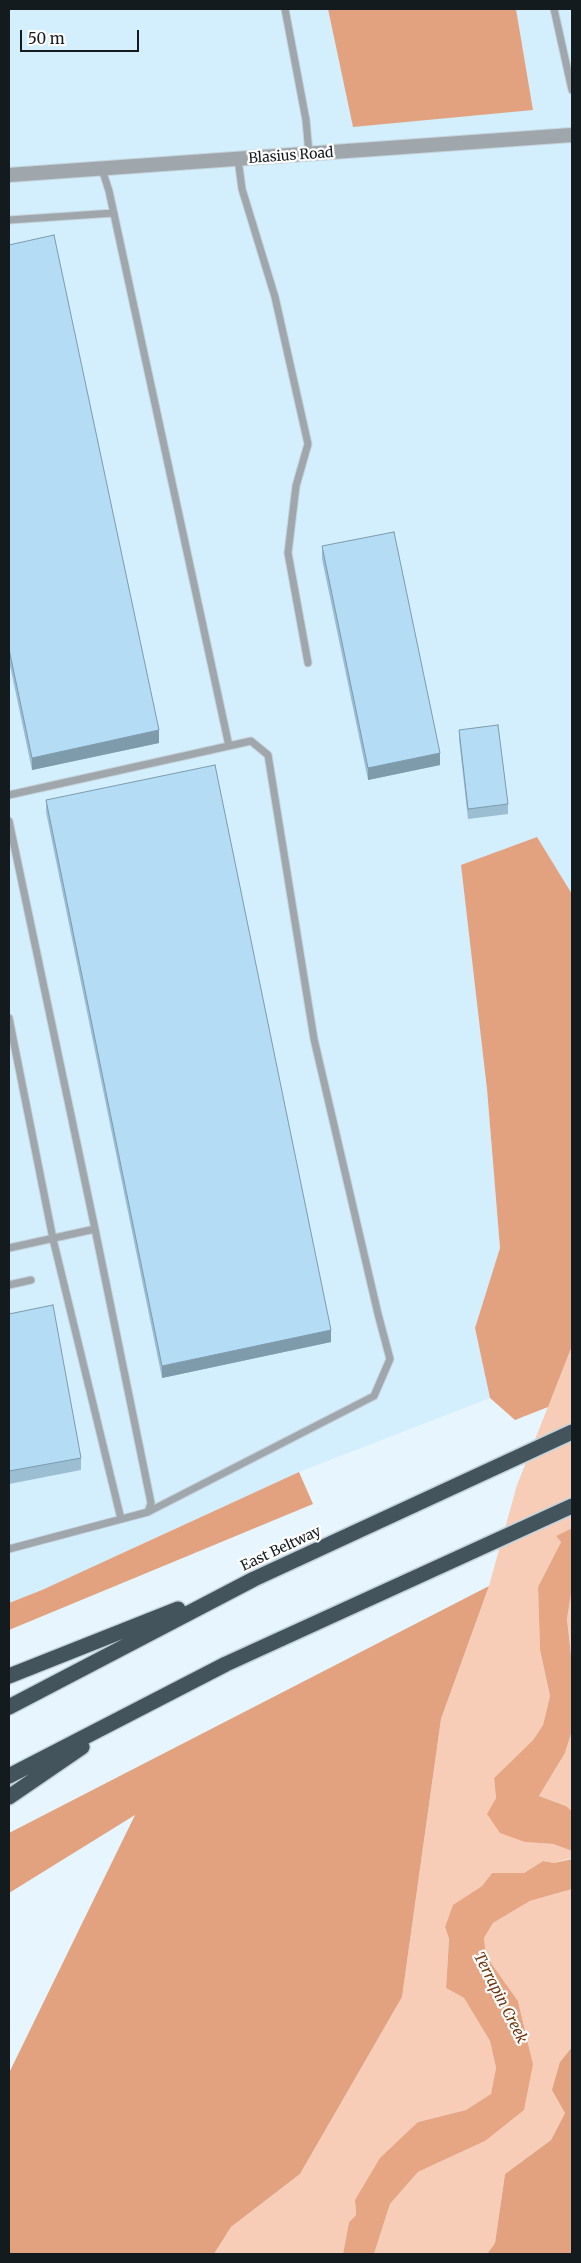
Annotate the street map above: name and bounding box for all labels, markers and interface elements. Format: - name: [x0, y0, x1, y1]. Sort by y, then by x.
- scale bar: [22, 20, 141, 52]
- text: 50 m: [28, 29, 65, 48]
- street label: Blasius Road: [248, 145, 334, 167]
- street label: East Beltway: [238, 1523, 324, 1575]
- water label: Terrapin Creek: [469, 1950, 531, 2046]

